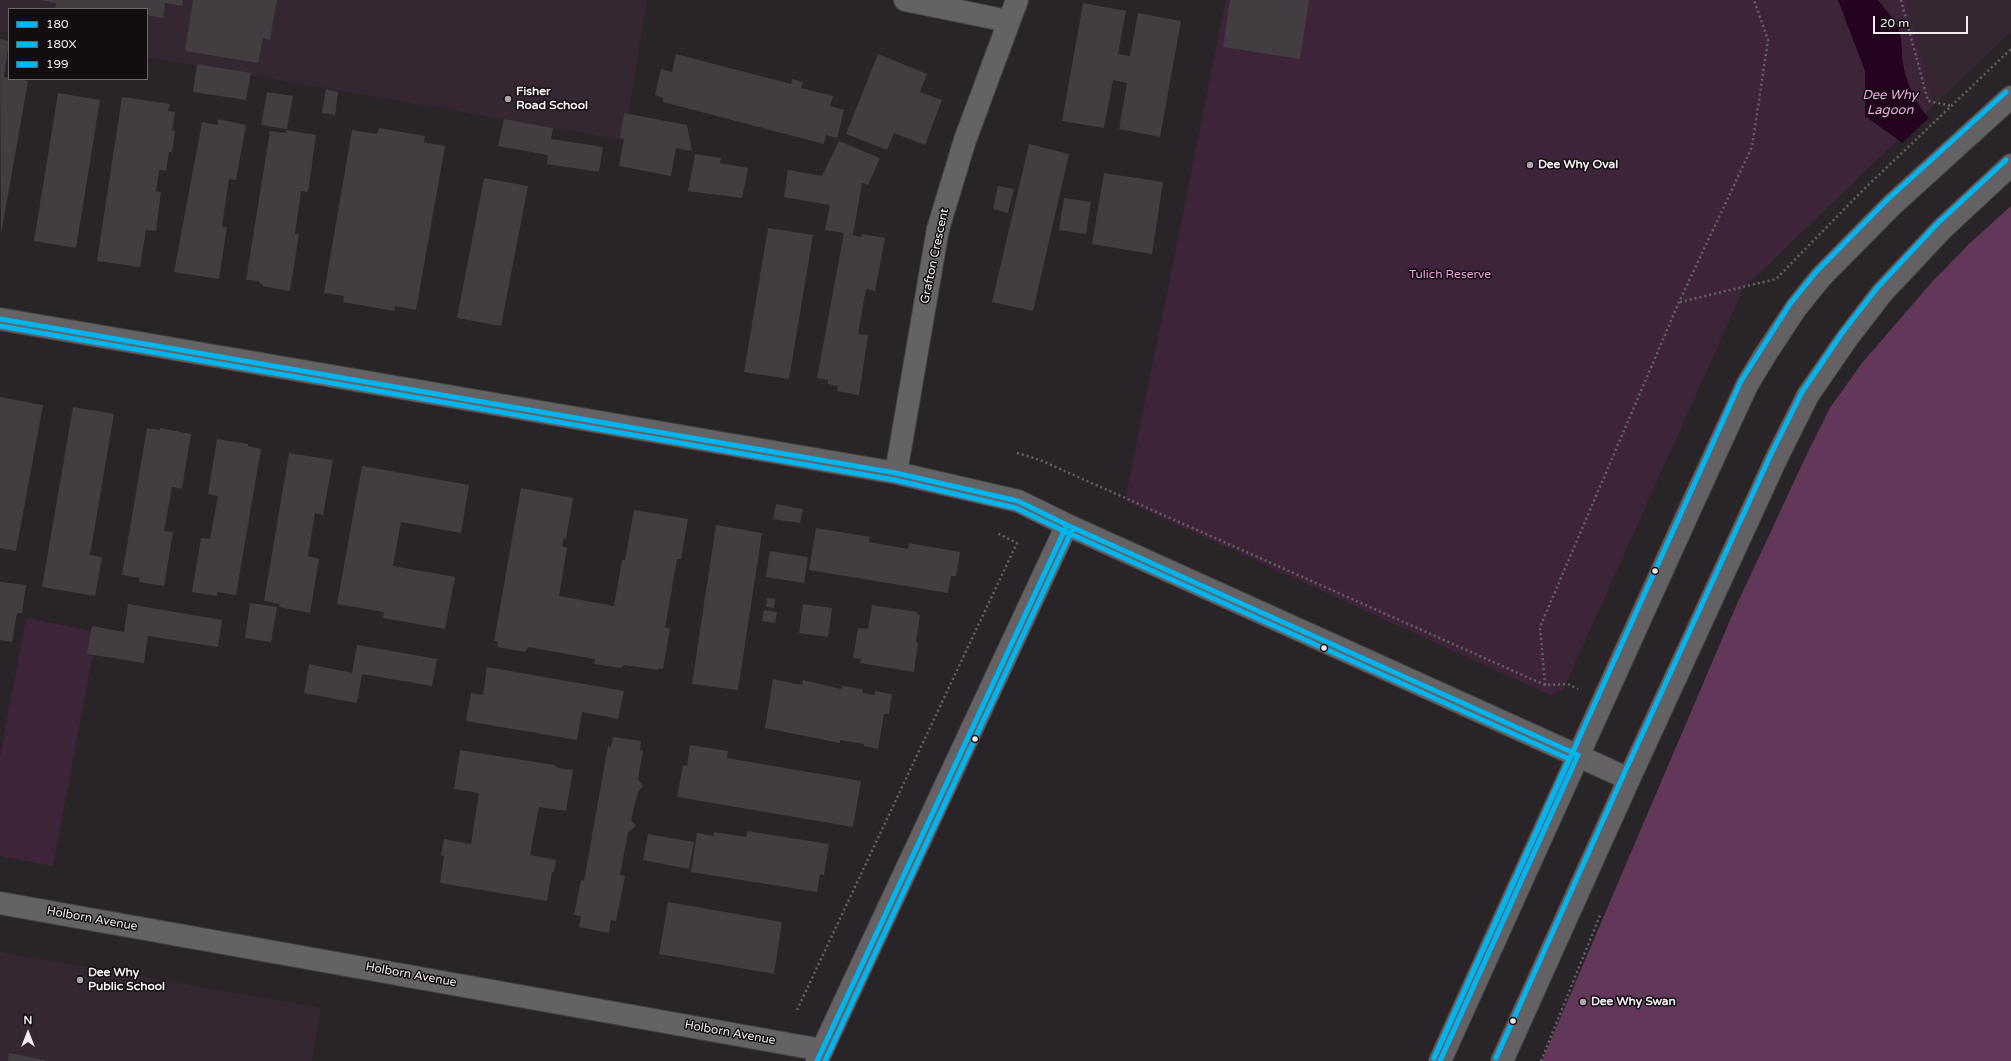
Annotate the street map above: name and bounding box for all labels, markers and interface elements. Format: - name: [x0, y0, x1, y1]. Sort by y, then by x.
- legend: [8, 8, 148, 80]
- scale bar: [1875, 8, 1970, 34]
- text: 20 m: [1880, 16, 1909, 30]
- text: 180: [46, 17, 69, 31]
- text: 180X: [46, 37, 77, 51]
- text: 199: [46, 57, 69, 71]
- place label: Fisher Road School: [516, 85, 588, 113]
- water label: Dee Why Lagoon: [1862, 88, 1918, 119]
- marker: Fisher Road School: [503, 94, 513, 104]
- place label: Dee Why Oval: [1538, 158, 1618, 172]
- marker: Dee Why Oval: [1525, 160, 1535, 170]
- street label: Grafton Crescent: [918, 207, 952, 305]
- park label: Tulich Reserve: [1409, 268, 1491, 282]
- unlabelled marker: [1650, 566, 1660, 576]
- unlabelled marker: [1319, 643, 1329, 653]
- unlabelled marker: [970, 734, 980, 744]
- street label: Holborn Avenue: [45, 904, 139, 934]
- street label: Holborn Avenue: [364, 960, 458, 990]
- place label: Dee Why Public School: [88, 966, 165, 994]
- marker: Dee Why Public School: [75, 975, 85, 985]
- place label: Dee Why Swan: [1591, 995, 1676, 1009]
- marker: Dee Why Swan: [1578, 997, 1588, 1007]
- north arrow: [8, 1013, 48, 1053]
- text: N: [24, 1014, 32, 1027]
- unlabelled marker: [1508, 1016, 1518, 1026]
- street label: Holborn Avenue: [683, 1018, 777, 1048]

